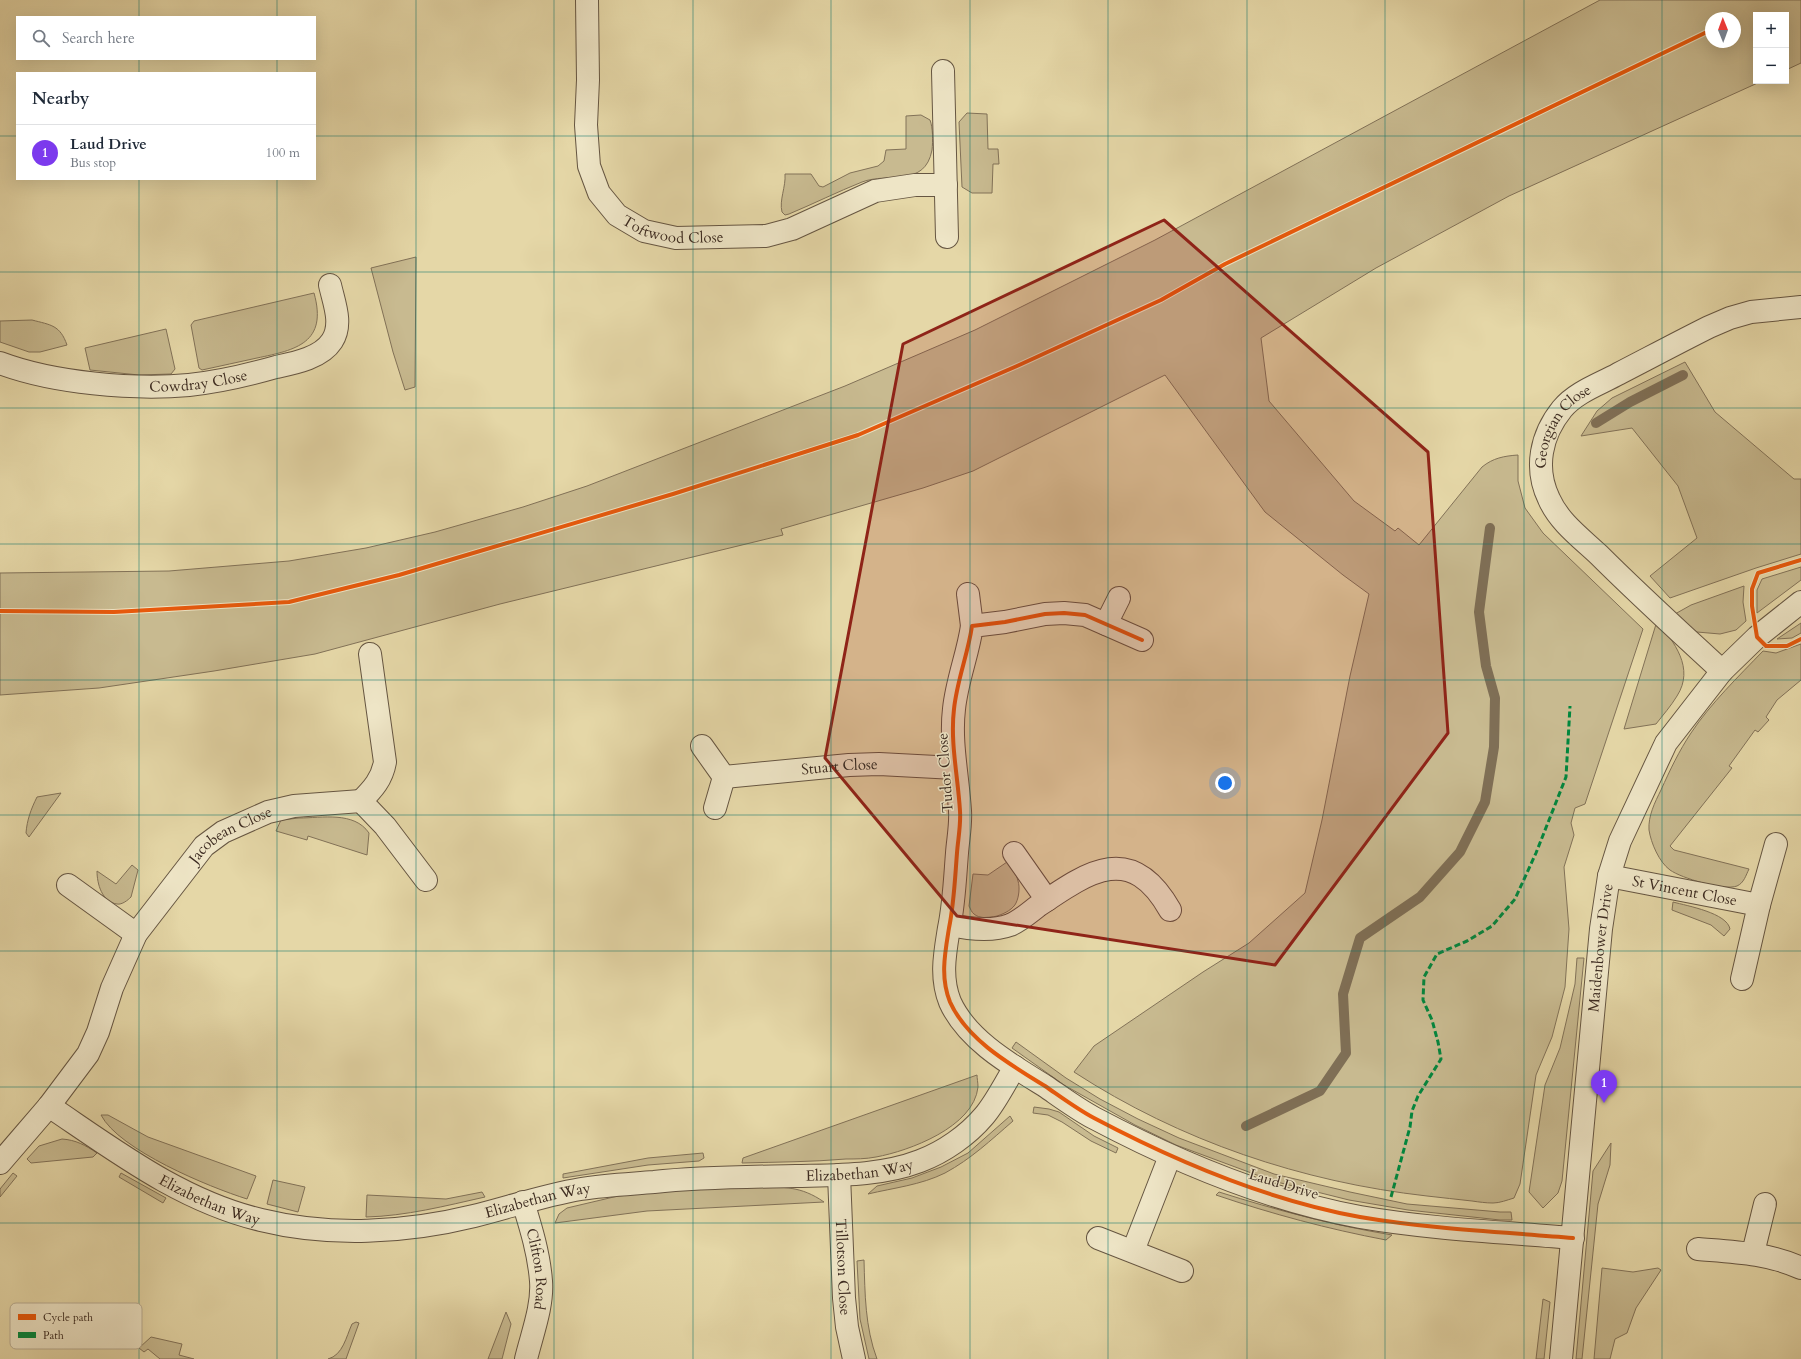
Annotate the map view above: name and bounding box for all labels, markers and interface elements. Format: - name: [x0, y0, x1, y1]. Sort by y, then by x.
- north arrow: [1705, 12, 1741, 48]
- map controls: [1753, 12, 1789, 84]
- button: +: [1753, 12, 1789, 48]
- search box: [16, 16, 316, 60]
- icon: search: [30, 27, 52, 49]
- text: Search here: [62, 28, 135, 48]
- button: −: [1753, 48, 1789, 84]
- text: Nearby: [32, 87, 89, 110]
- text: Laud Drive: [70, 134, 147, 154]
- text: 1: [42, 144, 48, 162]
- text: 100 m: [266, 144, 300, 162]
- text: Bus stop: [70, 154, 116, 172]
- street label: Toftwood Close: [618, 210, 724, 248]
- street label: Cowdray Close: [149, 365, 249, 397]
- street label: Georgian Close: [1531, 379, 1595, 469]
- street label: Tudor Close: [932, 732, 958, 814]
- street label: Stuart Close: [800, 754, 878, 780]
- your location: [1215, 773, 1235, 793]
- street label: Jacobean Close: [183, 801, 275, 869]
- street label: St Vincent Close: [1631, 871, 1739, 911]
- street label: Maidenbower Drive: [1583, 882, 1618, 1013]
- pin: 1: [1591, 1070, 1617, 1103]
- street label: Elizabethan Way: [805, 1154, 916, 1186]
- street label: Laud Drive: [1247, 1164, 1322, 1204]
- street label: Elizabethan Way: [155, 1170, 263, 1230]
- street label: Elizabethan Way: [483, 1178, 592, 1223]
- street label: Tillotson Close: [831, 1218, 856, 1316]
- street label: Clifton Road: [521, 1226, 551, 1312]
- legend: [10, 1303, 142, 1349]
- text: Cycle path: [43, 1310, 93, 1325]
- text: Path: [43, 1328, 64, 1343]

